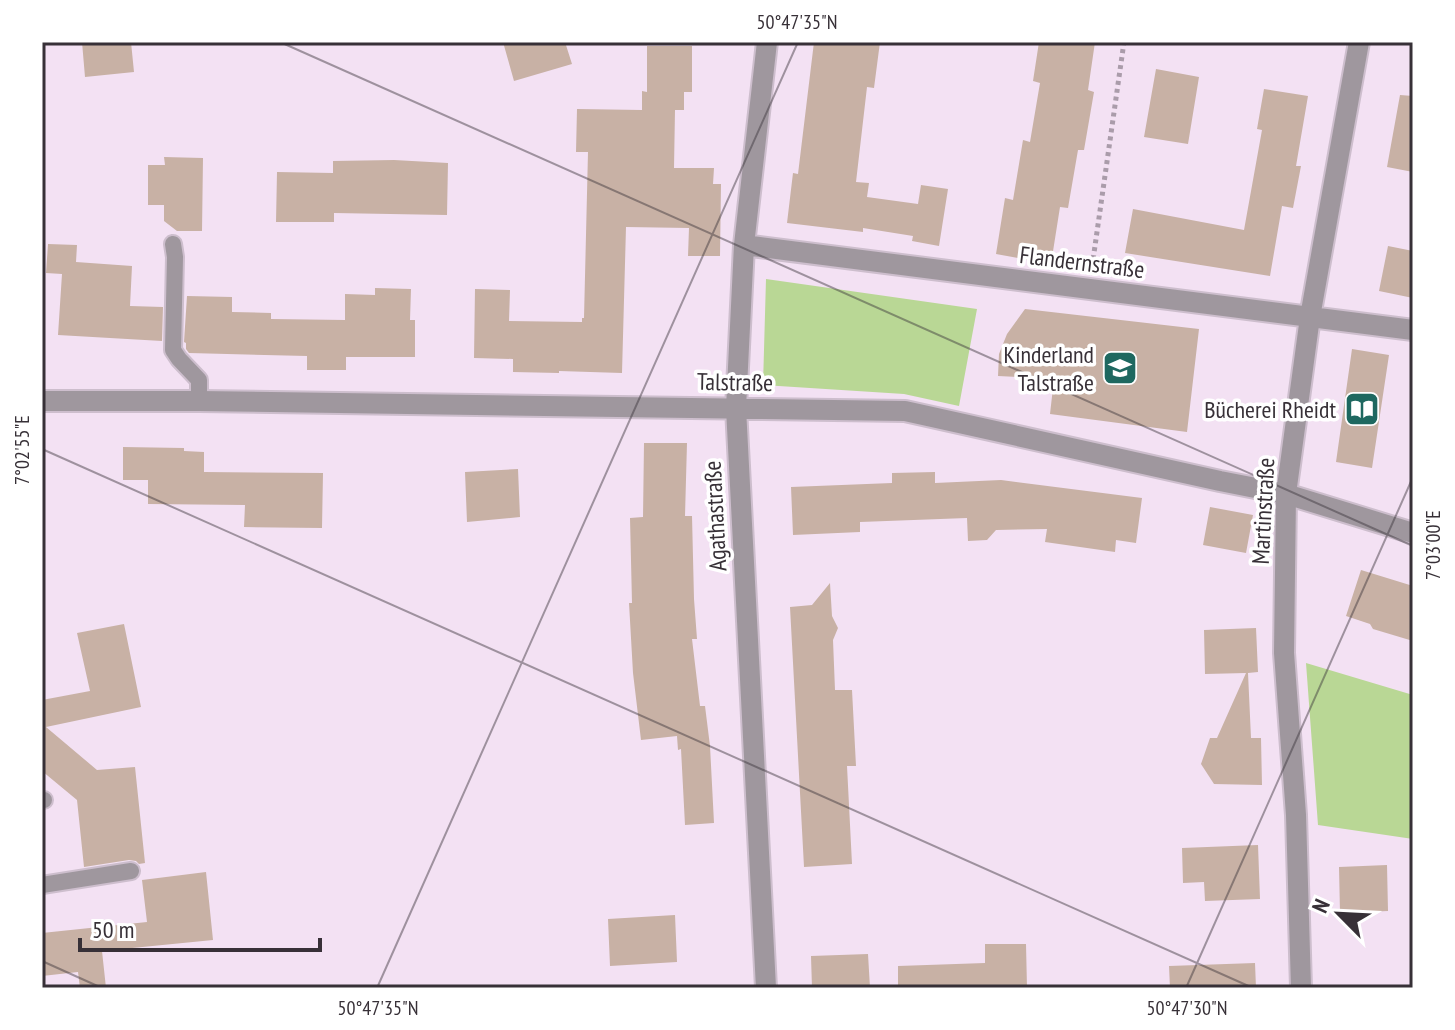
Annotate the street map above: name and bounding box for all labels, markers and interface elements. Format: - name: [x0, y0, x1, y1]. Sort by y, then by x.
- text: 50°47'35"N: [757, 9, 837, 35]
- street label: Flandernstraße: [1018, 239, 1146, 285]
- place label: Kinderland Talstraße: [1003, 339, 1094, 398]
- school or university icon: Kinderland Talstraße: [1101, 349, 1139, 387]
- street label: Talstraße: [697, 366, 773, 398]
- library icon: Bücherei Rheidt: [1343, 390, 1381, 428]
- place label: Bücherei Rheidt: [1204, 394, 1336, 425]
- text: 7°02'55"E: [9, 415, 35, 485]
- street label: Martinstraße: [1245, 457, 1281, 565]
- street label: Agathastraße: [697, 460, 733, 572]
- text: 7°03'00"E: [1420, 510, 1446, 580]
- north arrow: [1299, 874, 1379, 954]
- text: N: [1306, 895, 1336, 917]
- scale bar: [80, 902, 320, 952]
- text: 50 m: [92, 914, 134, 945]
- text: 50°47'35"N: [338, 995, 418, 1021]
- text: 50°47'30"N: [1147, 995, 1227, 1021]

